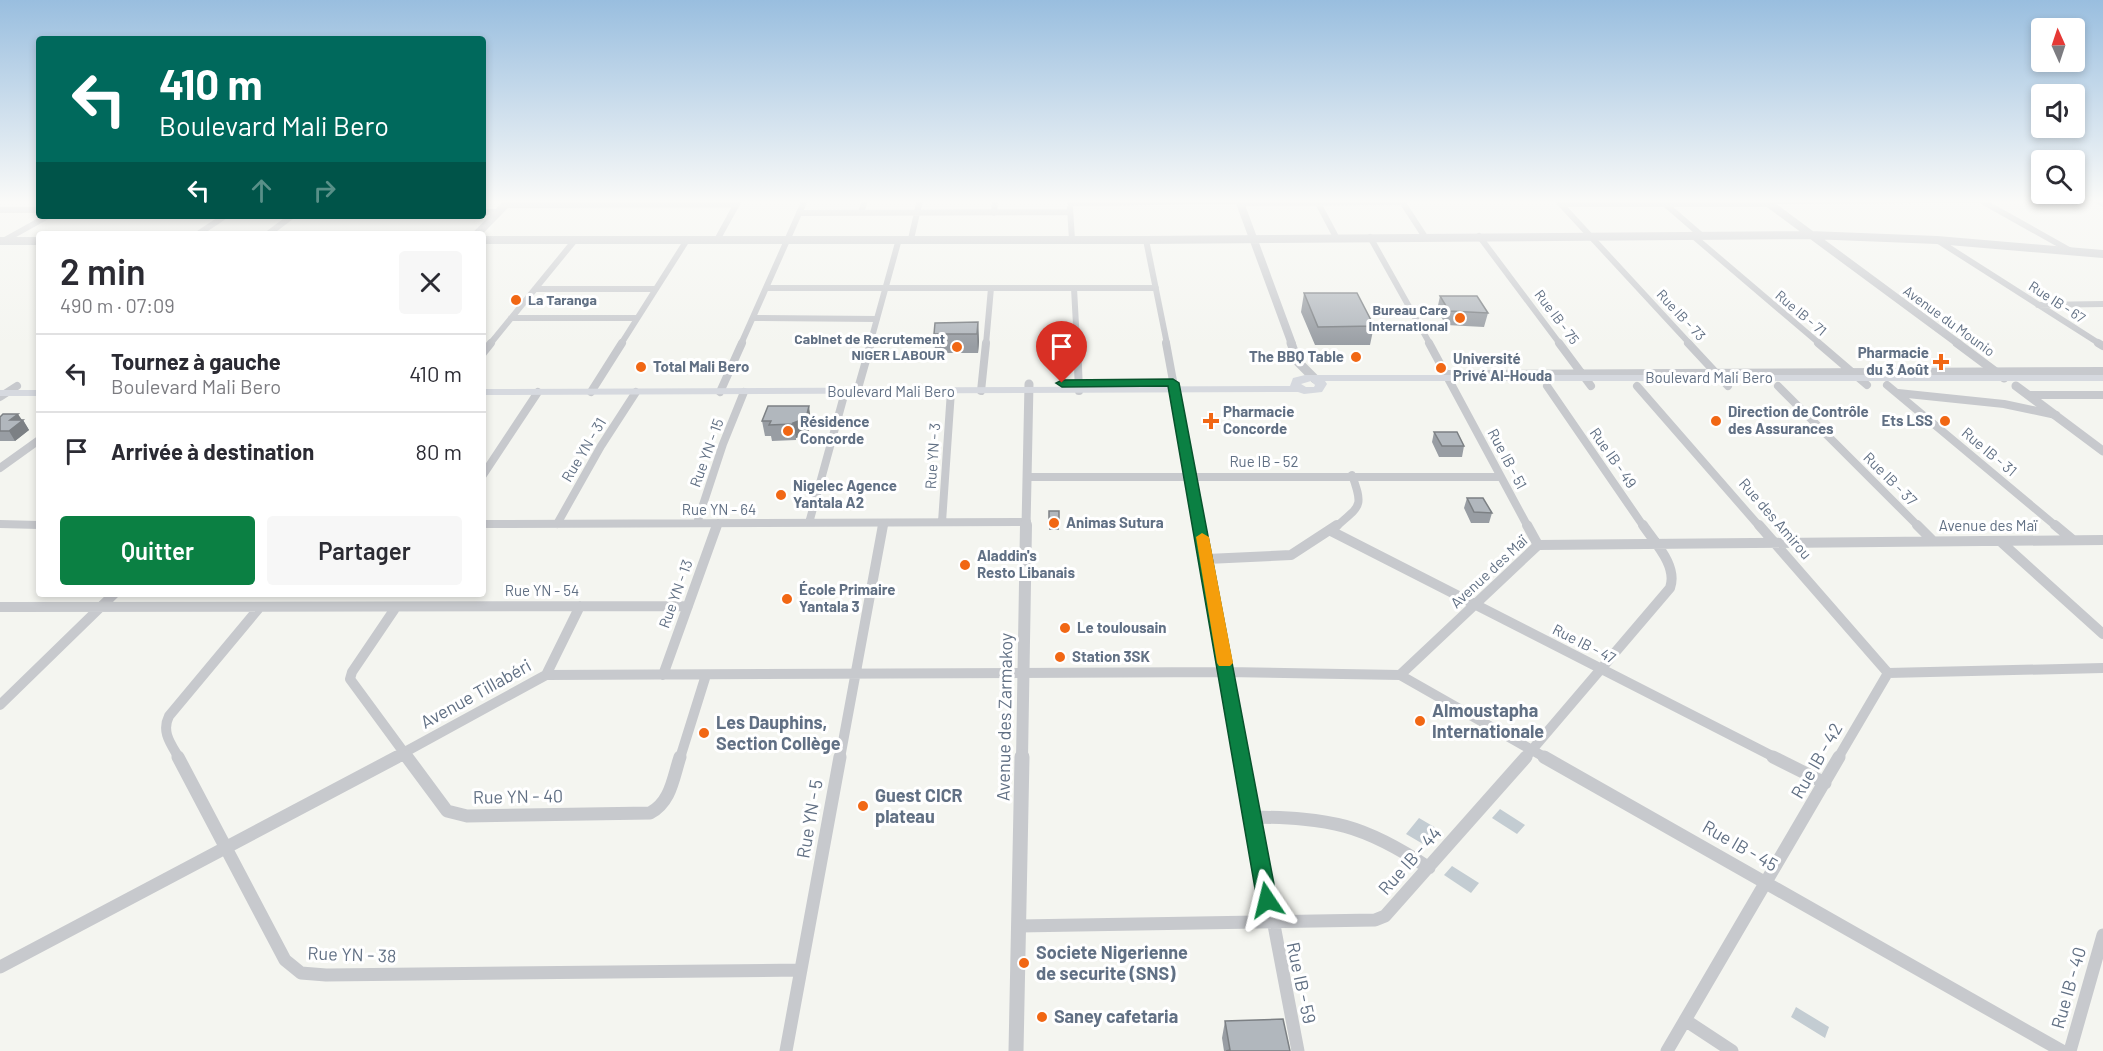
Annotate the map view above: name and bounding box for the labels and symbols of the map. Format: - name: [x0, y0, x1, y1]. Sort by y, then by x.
- north arrow: [2031, 18, 2085, 72]
- street label: Rue IB - 67: [2026, 277, 2089, 326]
- street label: Avenue du Mounio: [1900, 282, 1998, 360]
- street label: Rue IB - 75: [1531, 286, 1583, 347]
- street label: Rue IB - 73: [1653, 286, 1709, 344]
- street label: Rue IB - 71: [1772, 286, 1830, 339]
- place label: La Taranga: [528, 291, 597, 308]
- marker: La Taranga: [509, 293, 523, 307]
- place label: Bureau Care International: [1368, 301, 1448, 334]
- marker: Bureau Care International: [1453, 311, 1467, 325]
- pin: [1036, 321, 1087, 383]
- place label: Cabinet de Recrutement NIGER LABOUR: [794, 330, 945, 363]
- marker: Cabinet de Recrutement NIGER LABOUR: [950, 340, 964, 354]
- place label: Pharmacie du 3 Août: [1858, 343, 1929, 378]
- place label: The BBQ Table: [1249, 347, 1344, 365]
- place label: Université Privé Al-Houda: [1453, 349, 1552, 384]
- marker: The BBQ Table: [1349, 350, 1363, 364]
- marker: Pharmacie du 3 Août: [1934, 355, 1948, 369]
- place label: Total Mali Bero: [653, 357, 749, 375]
- marker: Total Mali Bero: [634, 360, 648, 374]
- marker: Université Privé Al-Houda: [1434, 361, 1448, 375]
- street label: Boulevard Mali Bero: [1645, 368, 1773, 386]
- street label: Boulevard Mali Bero: [827, 382, 955, 400]
- place label: Pharmacie Concorde: [1223, 402, 1294, 437]
- place label: Direction de Contrôle des Assurances: [1728, 402, 1869, 437]
- place label: Ets LSS: [1882, 411, 1933, 429]
- place label: Résidence Concorde: [800, 412, 870, 447]
- street label: Rue YN - 31: [557, 414, 609, 485]
- marker: Pharmacie Concorde: [1204, 414, 1218, 428]
- marker: Direction de Contrôle des Assurances: [1709, 414, 1723, 428]
- marker: Ets LSS: [1938, 414, 1952, 428]
- street label: Rue YN - 15: [685, 416, 727, 489]
- street label: Rue YN - 3: [921, 422, 943, 490]
- street label: Rue IB - 31: [1958, 423, 2021, 479]
- marker: Résidence Concorde: [781, 424, 795, 438]
- street label: Rue IB - 49: [1587, 424, 1641, 491]
- street label: Rue IB - 51: [1484, 425, 1531, 492]
- street label: Rue IB - 37: [1860, 448, 1921, 509]
- street label: Rue IB - 52: [1229, 452, 1299, 470]
- street label: Rue des Amirou: [1736, 474, 1816, 563]
- place label: Nigelec Agence Yantala A2: [793, 476, 897, 511]
- marker: Nigelec Agence Yantala A2: [774, 488, 788, 502]
- street label: Rue YN - 64: [682, 500, 756, 518]
- place label: Animas Sutura: [1066, 513, 1164, 531]
- marker: Animas Sutura: [1047, 516, 1061, 530]
- street label: Avenue des Maï: [1939, 516, 2038, 534]
- street label: Avenue des Maï: [1446, 531, 1531, 611]
- place label: Aladdin's Resto Libanais: [977, 546, 1075, 581]
- street label: Rue YN - 13: [654, 557, 696, 630]
- marker: Aladdin's Resto Libanais: [958, 558, 972, 572]
- place label: École Primaire Yantala 3: [799, 580, 895, 615]
- street label: Rue YN - 54: [505, 581, 579, 599]
- marker: École Primaire Yantala 3: [780, 592, 794, 606]
- place label: Le toulousain: [1077, 618, 1167, 636]
- street label: Rue IB - 47: [1550, 620, 1619, 667]
- marker: Le toulousain: [1058, 621, 1072, 635]
- street label: Avenue des Zarmakoy: [992, 633, 1016, 801]
- place label: Station 3SK: [1072, 647, 1150, 665]
- marker: Station 3SK: [1053, 650, 1067, 664]
- street label: Avenue Tillabéri: [416, 654, 535, 733]
- place label: Almoustapha Internationale: [1432, 699, 1544, 742]
- place label: Les Dauphins, Section Collège: [716, 711, 841, 754]
- marker: Almoustapha Internationale: [1413, 714, 1427, 728]
- street label: Rue IB - 42: [1786, 719, 1847, 802]
- marker: Les Dauphins, Section Collège: [697, 726, 711, 740]
- street label: Rue YN - 5: [791, 778, 827, 860]
- street label: Rue YN - 40: [473, 784, 563, 808]
- place label: Guest CICR plateau: [875, 784, 963, 827]
- marker: Guest CICR plateau: [856, 799, 870, 813]
- street label: Rue IB - 45: [1699, 815, 1782, 875]
- street label: Rue IB - 44: [1373, 822, 1446, 899]
- position arrow: [1235, 868, 1299, 932]
- street label: Rue IB - 59: [1283, 940, 1321, 1026]
- street label: Rue YN - 38: [307, 941, 397, 967]
- place label: Societe Nigerienne de securite (SNS): [1036, 941, 1188, 984]
- street label: Rue IB - 40: [2046, 944, 2090, 1031]
- marker: Societe Nigerienne de securite (SNS): [1017, 956, 1031, 970]
- place label: Saney cafetaria: [1054, 1005, 1178, 1027]
- marker: Saney cafetaria: [1035, 1010, 1049, 1024]

